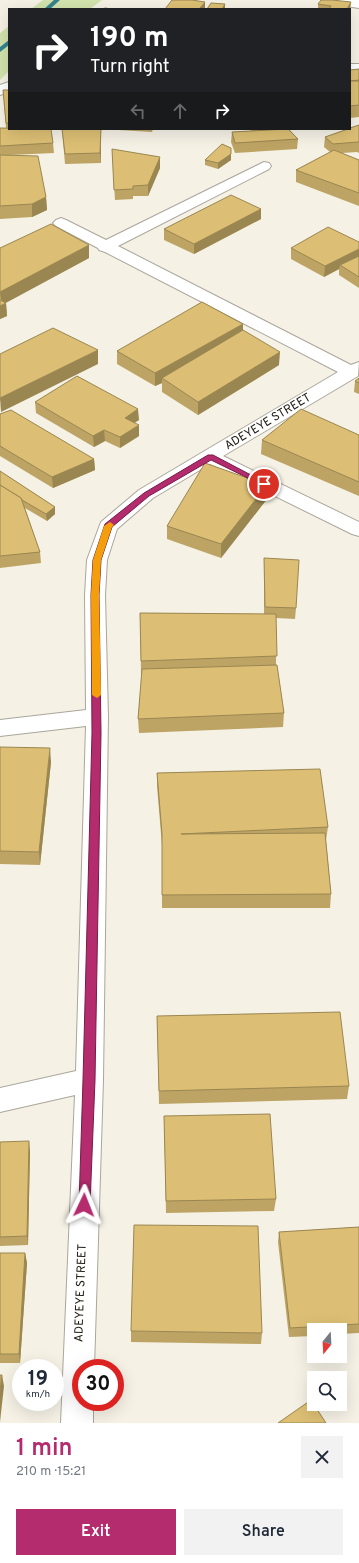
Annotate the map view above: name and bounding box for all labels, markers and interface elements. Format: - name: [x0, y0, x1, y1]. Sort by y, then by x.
- text: 190 m: [90, 21, 168, 57]
- icon: right: [24, 24, 76, 76]
- text: Turn right: [90, 56, 170, 79]
- icon: left: [127, 100, 149, 122]
- icon: ahead: [169, 100, 191, 122]
- icon: right: [211, 100, 233, 122]
- street label: ADEYEYE STREET: [222, 390, 314, 454]
- pin: [247, 467, 281, 501]
- icon: arrive: [253, 473, 275, 495]
- position arrow: [63, 1184, 105, 1226]
- street label: ADEYEYE STREET: [71, 1244, 91, 1342]
- north arrow: [307, 1323, 347, 1363]
- map controls: [307, 1323, 347, 1411]
- speed limit sign: 30: [72, 1359, 124, 1411]
- text: 19: [28, 1367, 48, 1393]
- button: search: [307, 1371, 347, 1411]
- text: km/h: [26, 1388, 50, 1401]
- text: 1 min: [16, 1434, 73, 1464]
- button: close: [301, 1436, 343, 1478]
- text: 210 m · 15:21: [16, 1464, 86, 1480]
- button: Exit: [16, 1509, 176, 1555]
- button: Share: [184, 1509, 343, 1555]

